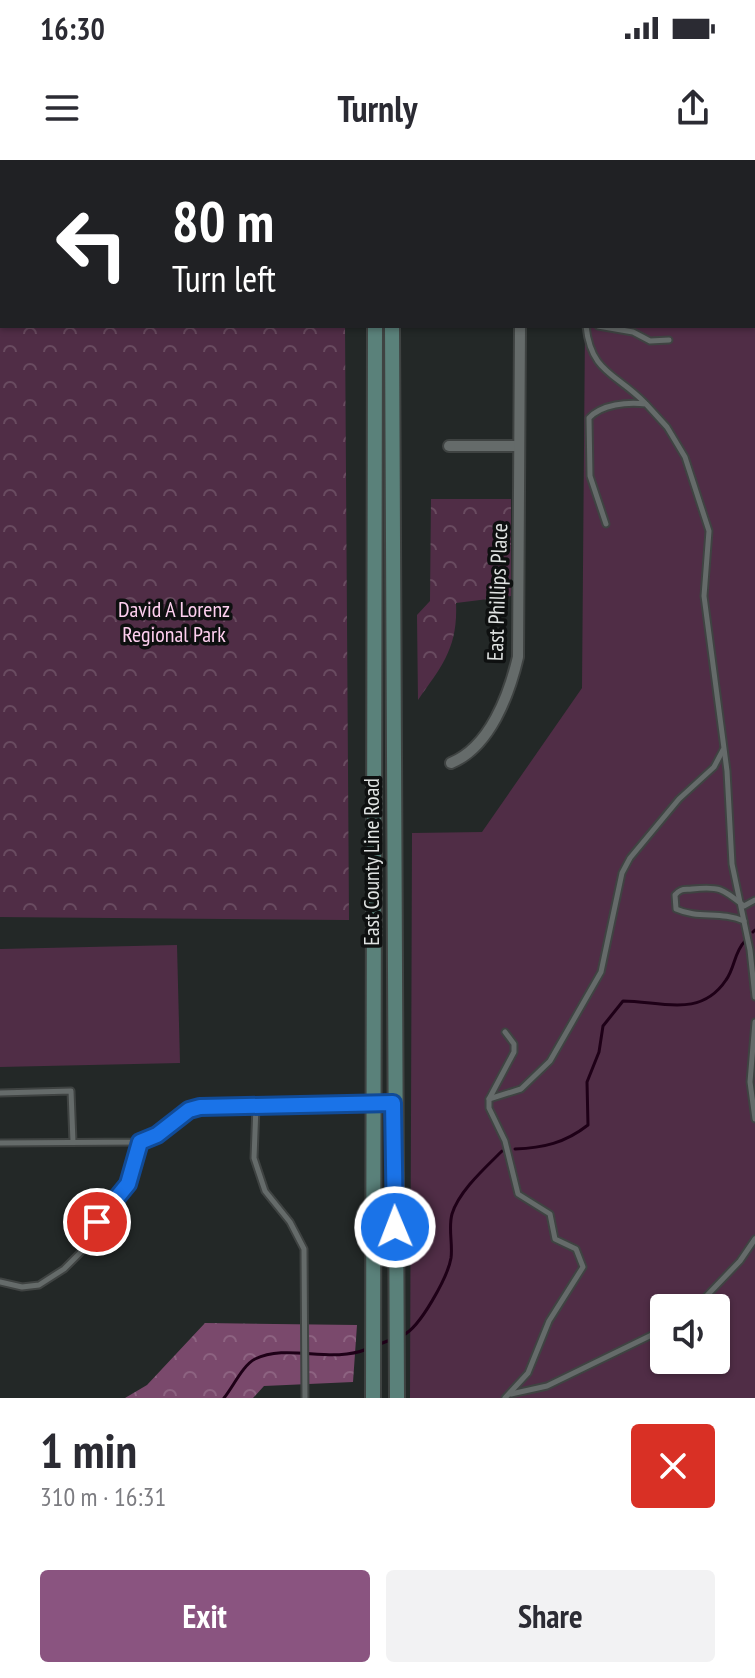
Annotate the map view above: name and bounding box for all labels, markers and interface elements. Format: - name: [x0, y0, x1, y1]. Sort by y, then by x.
- text: 16:30: [40, 9, 105, 48]
- text: Turnly: [338, 85, 417, 132]
- icon: menu: [40, 86, 84, 130]
- icon: share: [671, 86, 715, 130]
- text: 80 m: [172, 185, 274, 257]
- icon: left: [40, 192, 144, 296]
- text: Turn left: [172, 255, 276, 302]
- street label: East Phillips Place: [481, 523, 513, 661]
- park label: David A Lorenz Regional Park: [118, 595, 230, 648]
- street label: East County Line Road: [357, 778, 385, 946]
- position arrow: [353, 1185, 437, 1269]
- pin: [63, 1188, 131, 1256]
- icon: arrive: [75, 1200, 119, 1244]
- map controls: [650, 1294, 730, 1374]
- button: sound: [650, 1294, 730, 1374]
- text: 1 min: [40, 1419, 137, 1481]
- button: close: [631, 1424, 715, 1508]
- text: 310 m · 16:31: [40, 1480, 166, 1513]
- button: Exit: [40, 1570, 370, 1662]
- button: Share: [386, 1570, 715, 1662]

